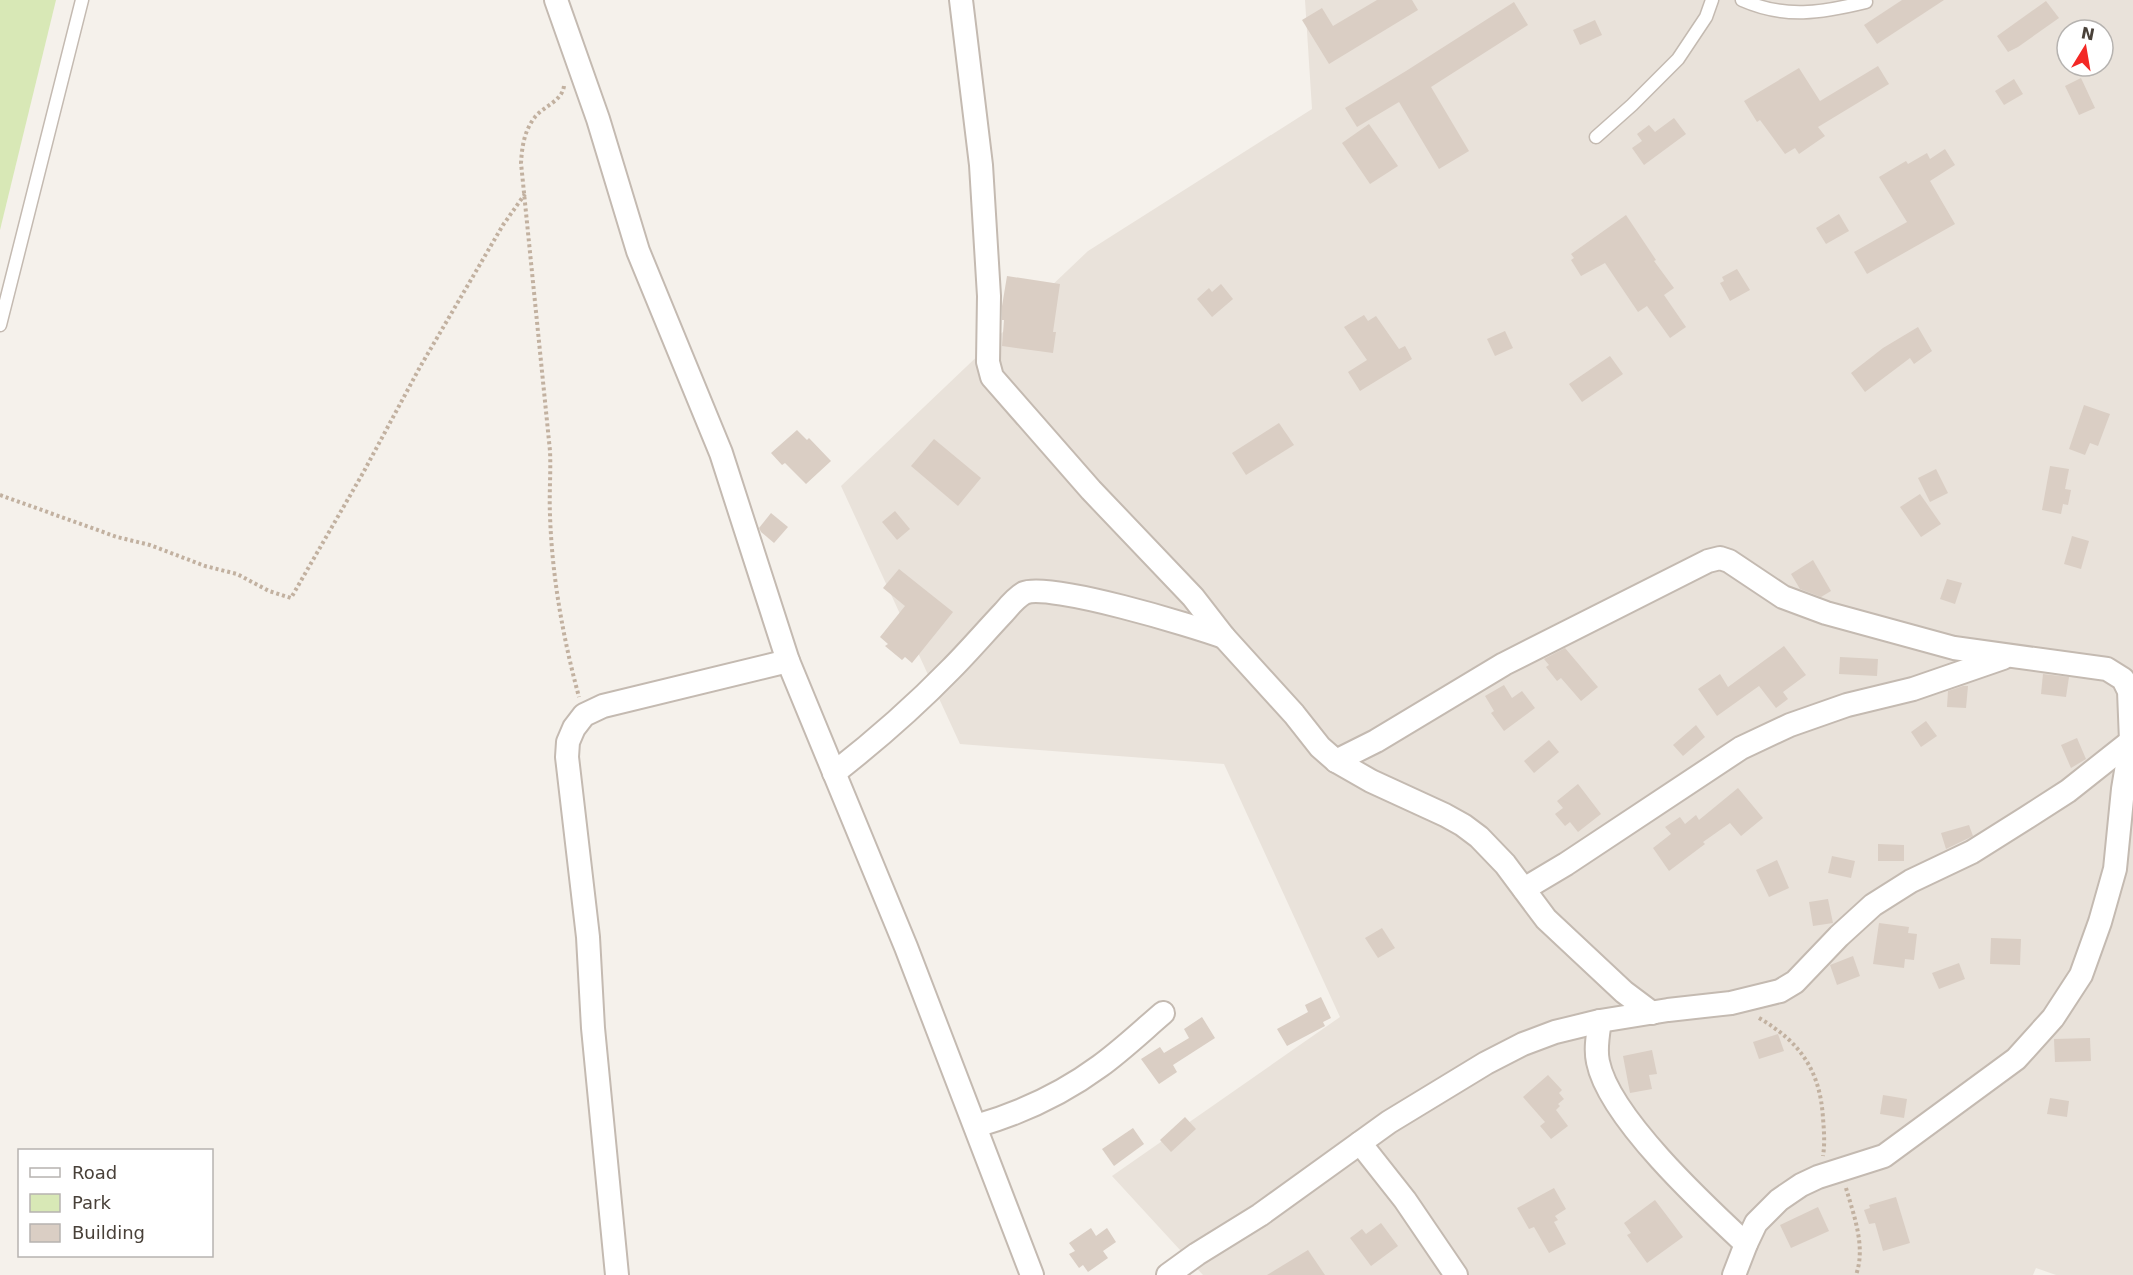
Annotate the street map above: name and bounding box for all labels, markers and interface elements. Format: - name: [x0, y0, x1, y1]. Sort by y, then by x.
- north arrow: [2055, 18, 2115, 78]
- text: N: [2079, 23, 2096, 44]
- legend: [18, 1149, 213, 1257]
- text: Road: [72, 1162, 117, 1183]
- text: Park: [72, 1192, 111, 1213]
- text: Building: [72, 1222, 145, 1243]

